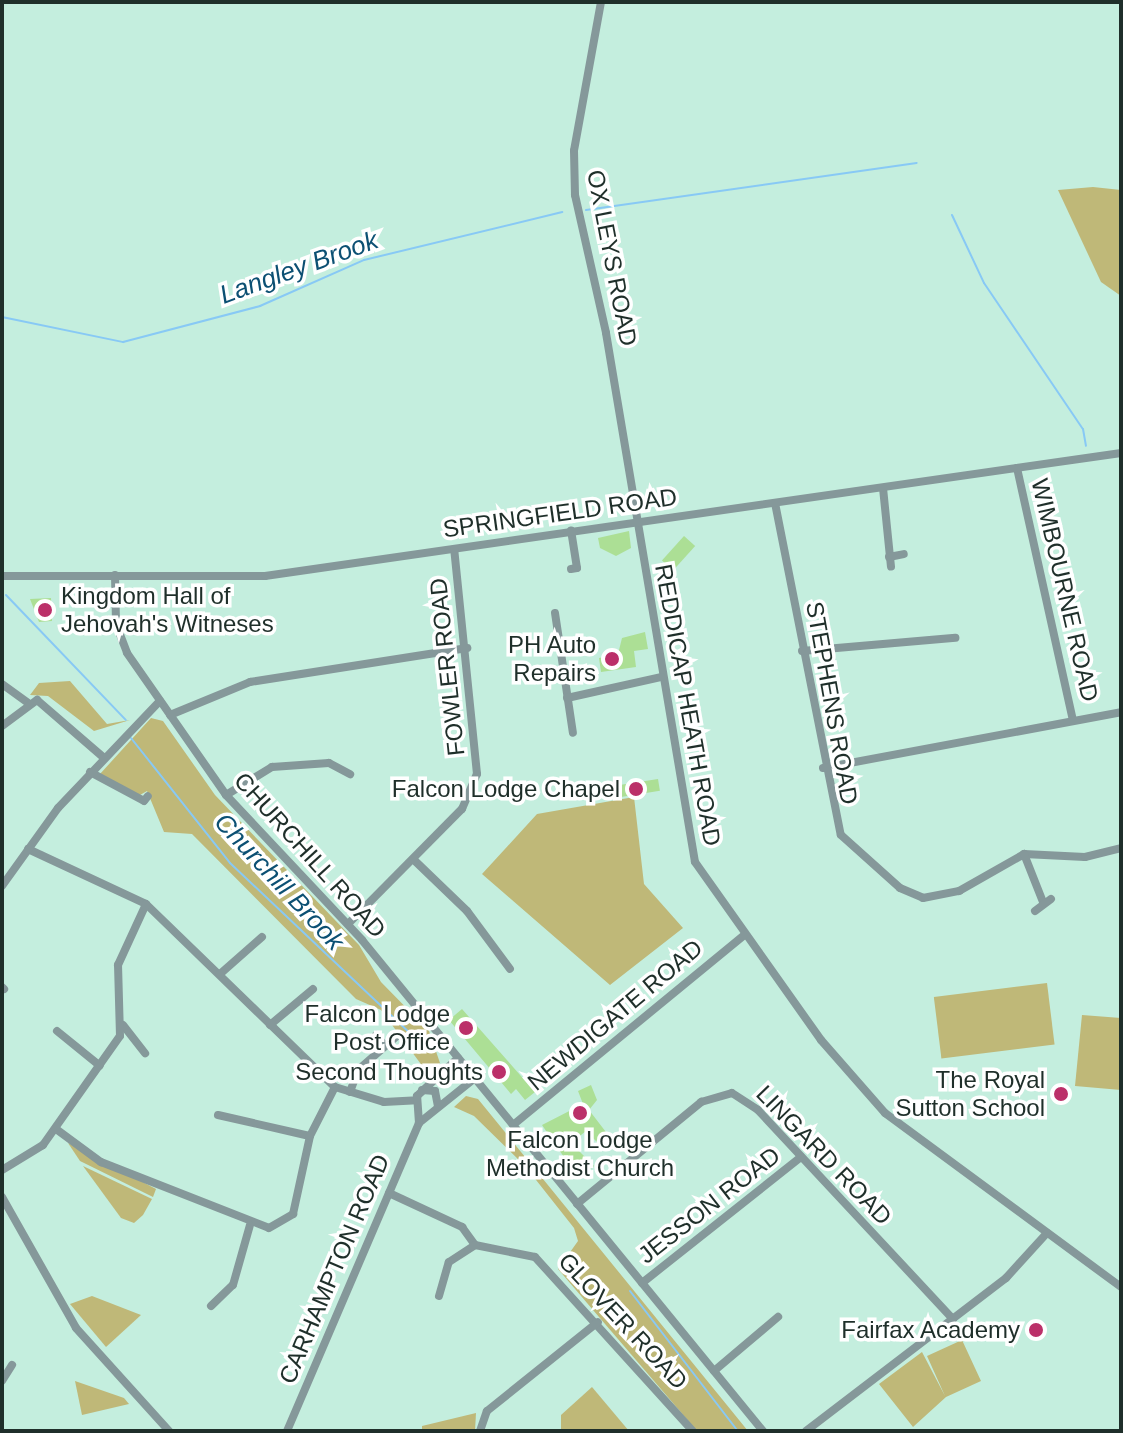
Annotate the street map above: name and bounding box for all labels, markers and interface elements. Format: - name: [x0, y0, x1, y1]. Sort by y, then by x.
- street label: OX LEYS ROAD: [581, 168, 643, 348]
- water label: Langley Brook: [216, 225, 382, 311]
- street label: WIMBOURNE ROAD: [1025, 476, 1105, 704]
- street label: SPRINGFIELD ROAD: [441, 482, 679, 544]
- street label: REDDICAP HEATH ROAD: [649, 562, 727, 848]
- street label: FOWLER ROAD: [423, 577, 471, 757]
- place label: Kingdom Hall of Jehovah's Witneses: [61, 582, 274, 638]
- street label: STEPHENS ROAD: [800, 599, 864, 807]
- marker: Kingdom Hall of Jehovah's Witneses: [36, 601, 54, 619]
- place label: PH Auto Repairs: [507, 631, 596, 687]
- marker: PH Auto Repairs: [603, 650, 621, 668]
- street label: CHURCHILL ROAD: [228, 766, 392, 944]
- place label: Falcon Lodge Chapel: [392, 775, 620, 803]
- marker: Falcon Lodge Chapel: [627, 780, 645, 798]
- water label: Churchill Brook: [207, 807, 351, 957]
- street label: NEWDIGATE ROAD: [522, 933, 708, 1097]
- place label: Falcon Lodge Post Office: [305, 1000, 450, 1056]
- marker: Falcon Lodge Post Office: [457, 1019, 475, 1037]
- place label: Second Thoughts: [295, 1058, 483, 1086]
- marker: Second Thoughts: [490, 1063, 508, 1081]
- place label: The Royal Sutton School: [896, 1066, 1045, 1122]
- street label: LINGARD ROAD: [750, 1079, 898, 1231]
- marker: The Royal Sutton School: [1052, 1085, 1070, 1103]
- marker: Falcon Lodge Methodist Church: [571, 1104, 589, 1122]
- place label: Falcon Lodge Methodist Church: [486, 1126, 674, 1182]
- street label: JESSON ROAD: [632, 1141, 786, 1269]
- street label: CARHAMPTON ROAD: [273, 1150, 395, 1388]
- street label: GLOVER ROAD: [552, 1247, 694, 1395]
- place label: Fairfax Academy: [840, 1316, 1020, 1344]
- marker: Fairfax Academy: [1027, 1321, 1045, 1339]

